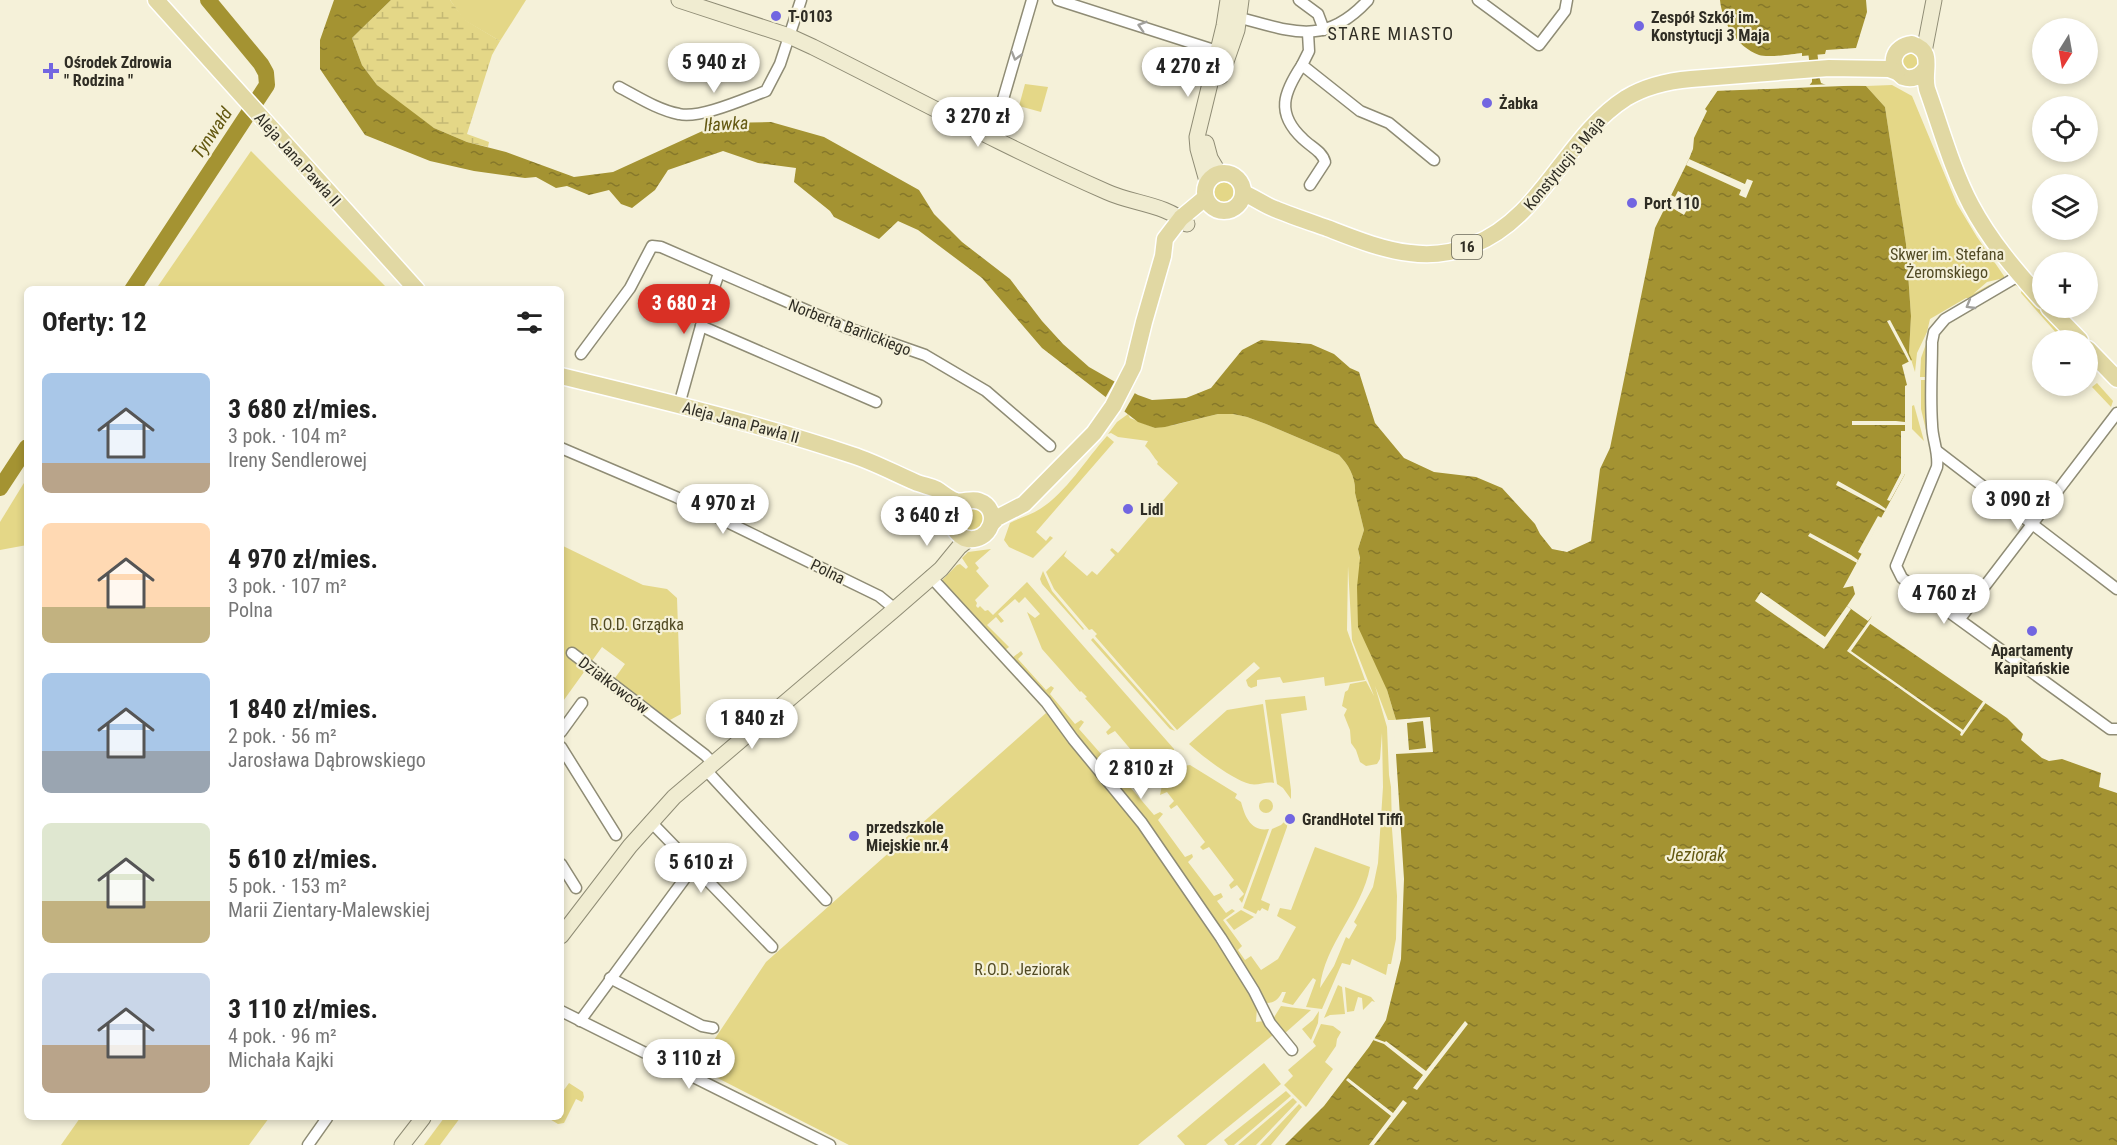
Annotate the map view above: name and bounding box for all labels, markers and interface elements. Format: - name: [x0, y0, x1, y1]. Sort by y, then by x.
- place label: T-0103: [788, 7, 833, 26]
- place label: Zespół Szkół im. Konstytucji 3 Maja: [1651, 8, 1770, 45]
- marker: T-0103: [769, 9, 783, 23]
- north arrow: [2032, 18, 2098, 84]
- map controls: [2032, 18, 2098, 396]
- marker: Zespół Szkół im. Konstytucji 3 Maja: [1632, 19, 1646, 33]
- one-way arrow: [1137, 21, 1148, 33]
- district label: STARE MIASTO: [1328, 23, 1454, 44]
- pin: 5 940 zł: [652, 43, 776, 94]
- pin: 4 270 zł: [1126, 47, 1250, 98]
- text: 5 940 zł: [682, 50, 746, 74]
- one-way arrow: [1011, 50, 1023, 61]
- place label: Ośrodek Zdrowia " Rodzina ": [64, 53, 172, 90]
- text: 4 270 zł: [1156, 54, 1220, 78]
- marker: Ośrodek Zdrowia " Rodzina ": [42, 62, 60, 80]
- place label: Żabka: [1499, 94, 1539, 113]
- marker: Żabka: [1480, 96, 1494, 110]
- button: locate: [2032, 96, 2098, 162]
- pin: 3 270 zł: [916, 97, 1040, 148]
- water label: Tynwałd: [187, 103, 236, 162]
- text: 3 270 zł: [946, 104, 1010, 128]
- street label: Aleja Jana Pawła II: [250, 108, 345, 210]
- water label: Iławka: [703, 112, 749, 135]
- street label: Konstytucji 3 Maja: [1520, 113, 1609, 214]
- button: layers: [2032, 174, 2098, 240]
- place label: Port 110: [1644, 194, 1700, 213]
- marker: Port 110: [1625, 196, 1639, 210]
- road number: 16: [1452, 235, 1482, 259]
- park label: Skwer im. Stefana Żeromskiego: [1890, 245, 2004, 282]
- button: +: [2032, 252, 2098, 318]
- pin: 3 680 zł: [622, 284, 746, 335]
- text: 3 680 zł: [652, 291, 716, 315]
- street label: Norberta Barlickiego: [786, 295, 914, 360]
- one-way arrow: [1966, 298, 1976, 309]
- icon: filters: [513, 306, 546, 339]
- text: Oferty: 12: [42, 307, 147, 337]
- button: −: [2032, 330, 2098, 396]
- text: 3 680 zł/mies.: [228, 394, 378, 424]
- icon: home: [90, 397, 162, 469]
- street label: Aleja Jana Pawła II: [680, 398, 801, 447]
- text: 3 pok. · 104 m²: [228, 424, 347, 448]
- text: Ireny Sendlerowej: [228, 448, 367, 472]
- pin: 3 090 zł: [1956, 480, 2080, 531]
- pin: 4 970 zł: [661, 484, 785, 535]
- text: 3 090 zł: [1986, 487, 2050, 511]
- text: 4 970 zł: [691, 491, 755, 515]
- pin: 3 640 zł: [865, 496, 989, 547]
- place label: Lidl: [1140, 500, 1164, 519]
- marker: Lidl: [1121, 502, 1135, 516]
- text: 3 640 zł: [895, 503, 959, 527]
- text: 4 970 zł/mies.: [228, 544, 378, 574]
- icon: home: [90, 547, 162, 619]
- street label: Polna: [807, 555, 848, 588]
- text: 3 pok. · 107 m²: [228, 574, 347, 598]
- pin: 4 760 zł: [1882, 574, 2006, 625]
- text: 4 760 zł: [1912, 581, 1976, 605]
- text: Polna: [228, 598, 273, 622]
- park label: R.O.D. Grządka: [590, 615, 684, 634]
- marker: Apartamenty Kapitańskie: [2025, 624, 2039, 638]
- place label: Apartamenty Kapitańskie: [1991, 641, 2073, 678]
- street label: Działkowców: [575, 653, 653, 718]
- text: 1 840 zł/mies.: [228, 694, 378, 724]
- icon: home: [90, 697, 162, 769]
- pin: 1 840 zł: [690, 699, 814, 750]
- text: 1 840 zł: [720, 706, 784, 730]
- text: 2 pok. · 56 m²: [228, 724, 337, 748]
- text: Jarosława Dąbrowskiego: [228, 748, 426, 772]
- pin: 2 810 zł: [1079, 749, 1203, 800]
- text: 2 810 zł: [1109, 756, 1173, 780]
- place label: GrandHotel Tiffi: [1302, 810, 1403, 829]
- marker: GrandHotel Tiffi: [1283, 812, 1297, 826]
- place label: przedszkole Miejskie nr.4: [866, 818, 949, 855]
- marker: przedszkole Miejskie nr.4: [847, 829, 861, 843]
- pin: 5 610 zł: [639, 843, 763, 894]
- text: 5 610 zł/mies.: [228, 844, 378, 874]
- water label: Jeziorak: [1667, 844, 1726, 865]
- icon: home: [90, 847, 162, 919]
- text: 5 610 zł: [669, 850, 733, 874]
- text: 5 pok. · 153 m²: [228, 874, 347, 898]
- text: Marii Zientary-Malewskiej: [228, 898, 430, 922]
- park label: R.O.D. Jeziorak: [974, 960, 1070, 979]
- text: 3 110 zł/mies.: [228, 994, 378, 1024]
- icon: home: [90, 997, 162, 1069]
- text: 4 pok. · 96 m²: [228, 1024, 337, 1048]
- pin: 3 110 zł: [627, 1039, 751, 1090]
- text: 3 110 zł: [657, 1046, 721, 1070]
- text: Michała Kajki: [228, 1048, 334, 1072]

